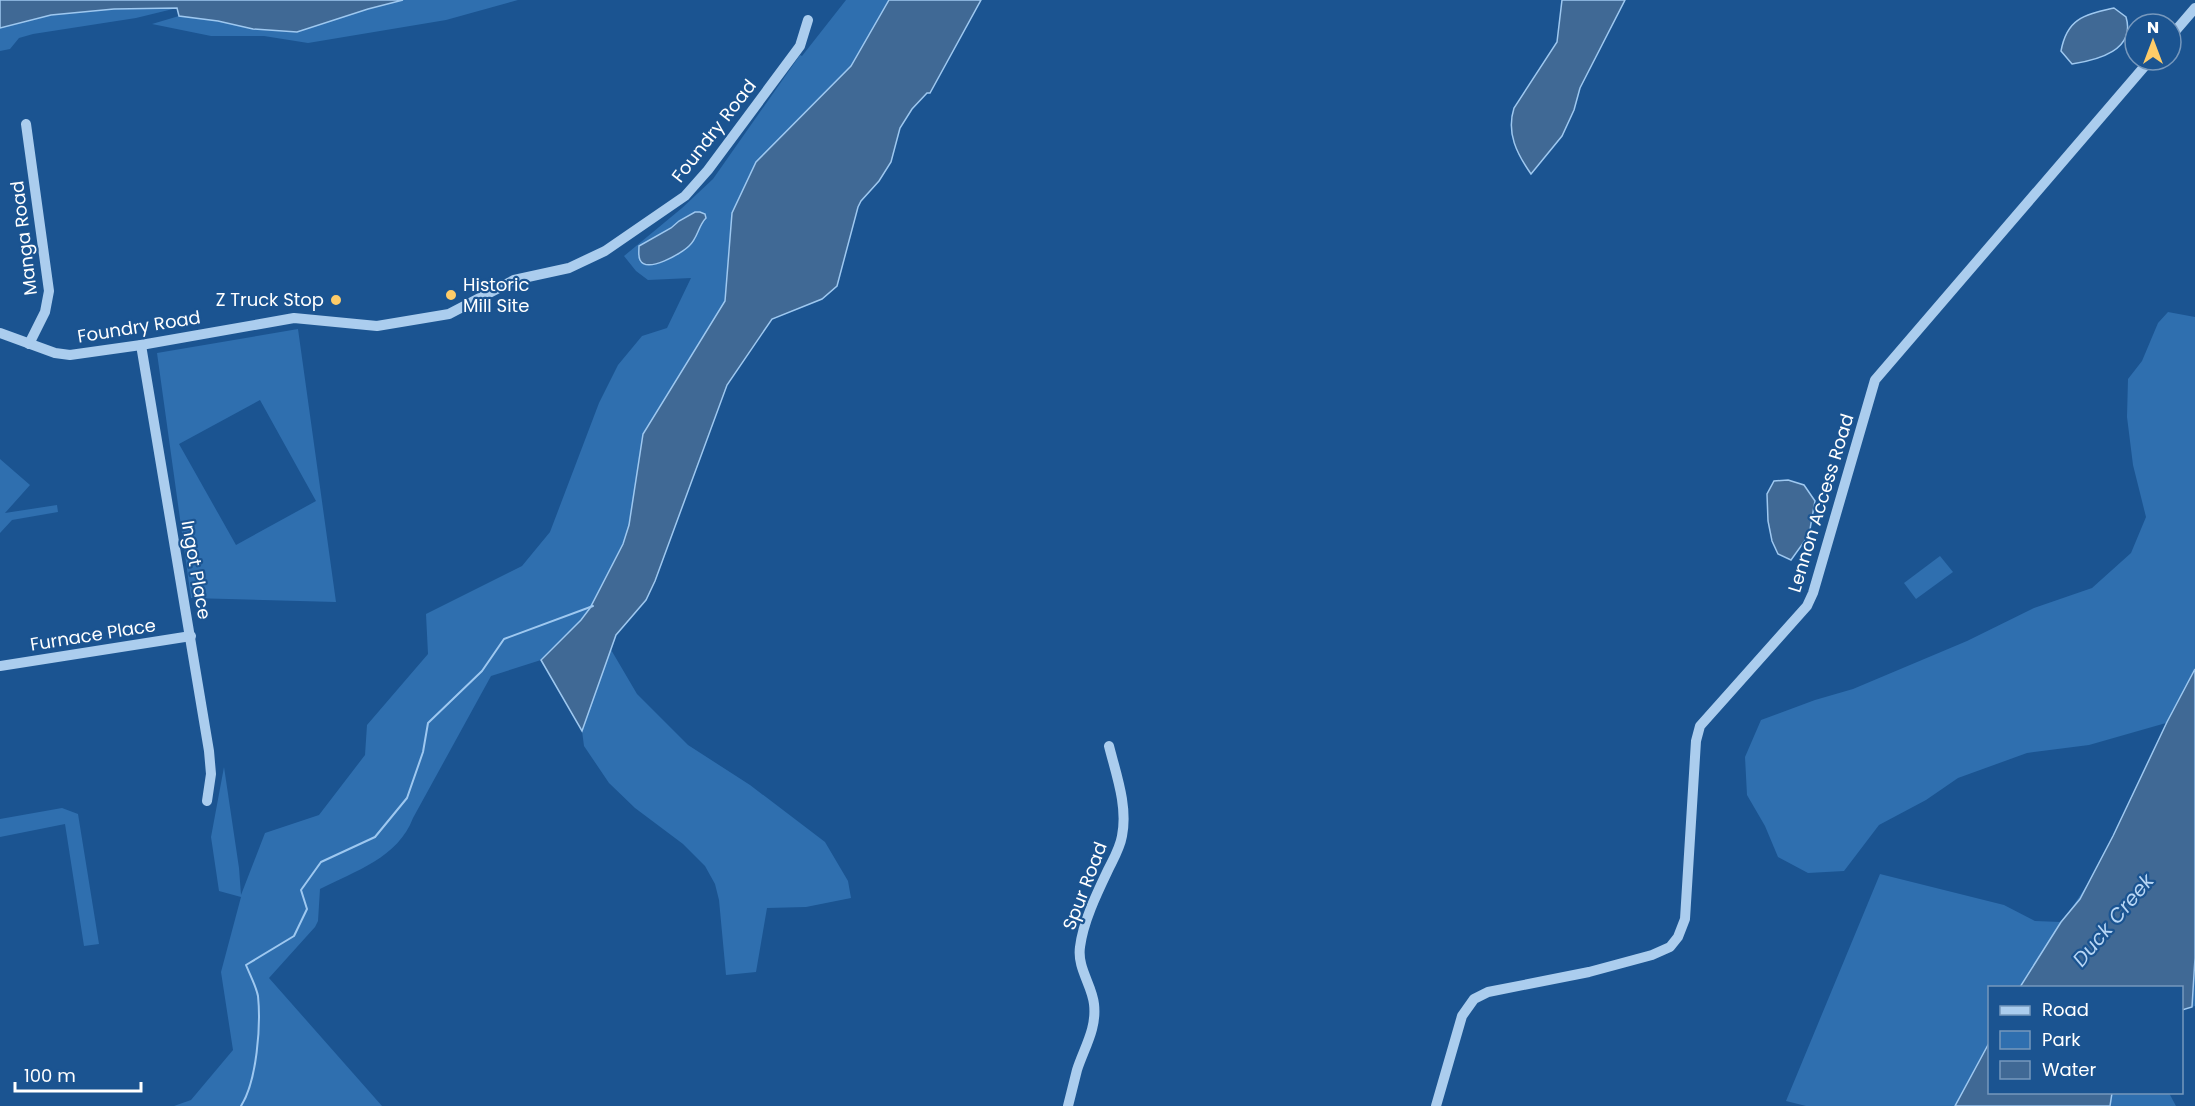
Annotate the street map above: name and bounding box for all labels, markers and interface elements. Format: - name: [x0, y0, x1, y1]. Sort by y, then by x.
- north arrow: [2123, 12, 2183, 72]
- text: N: [2147, 16, 2159, 39]
- street label: Foundry Road: [666, 74, 762, 187]
- street label: Manga Road: [4, 179, 43, 297]
- place label: Historic Mill Site: [463, 272, 529, 318]
- place label: Z Truck Stop: [216, 287, 324, 312]
- marker: Historic Mill Site: [444, 288, 458, 302]
- marker: Z Truck Stop: [329, 293, 343, 307]
- street label: Foundry Road: [76, 304, 202, 349]
- street label: Lennon Access Road: [1781, 411, 1860, 595]
- street label: Ingot Place: [175, 518, 217, 621]
- street label: Furnace Place: [28, 612, 158, 657]
- street label: Spur Road: [1056, 838, 1113, 934]
- water label: Duck Creek: [2066, 866, 2161, 972]
- legend: [1988, 986, 2183, 1094]
- text: Road: [2042, 997, 2089, 1022]
- text: Park: [2042, 1027, 2081, 1052]
- scale bar: [15, 1055, 141, 1093]
- text: Water: [2042, 1057, 2096, 1082]
- text: 100 m: [24, 1063, 76, 1088]

